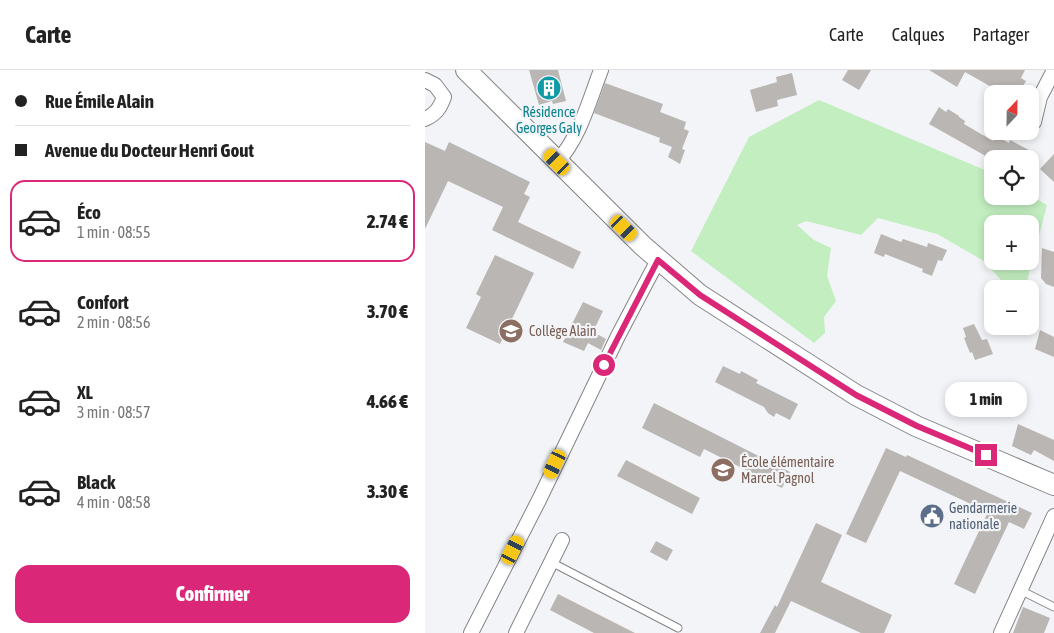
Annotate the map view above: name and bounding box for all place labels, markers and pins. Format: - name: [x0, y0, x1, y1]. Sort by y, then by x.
- building icon: Résidence Georges Galy: [536, 75, 562, 101]
- place label: Résidence Georges Galy: [516, 104, 582, 136]
- school or university icon: Collège Alain: [498, 318, 524, 344]
- place label: Collège Alain: [529, 323, 597, 339]
- place label: École élémentaire Marcel Pagnol: [741, 454, 834, 486]
- school or university icon: École élémentaire Marcel Pagnol: [710, 457, 736, 483]
- place label: Gendarmerie nationale: [949, 500, 1017, 532]
- public building icon: Gendarmerie nationale: [919, 503, 945, 529]

